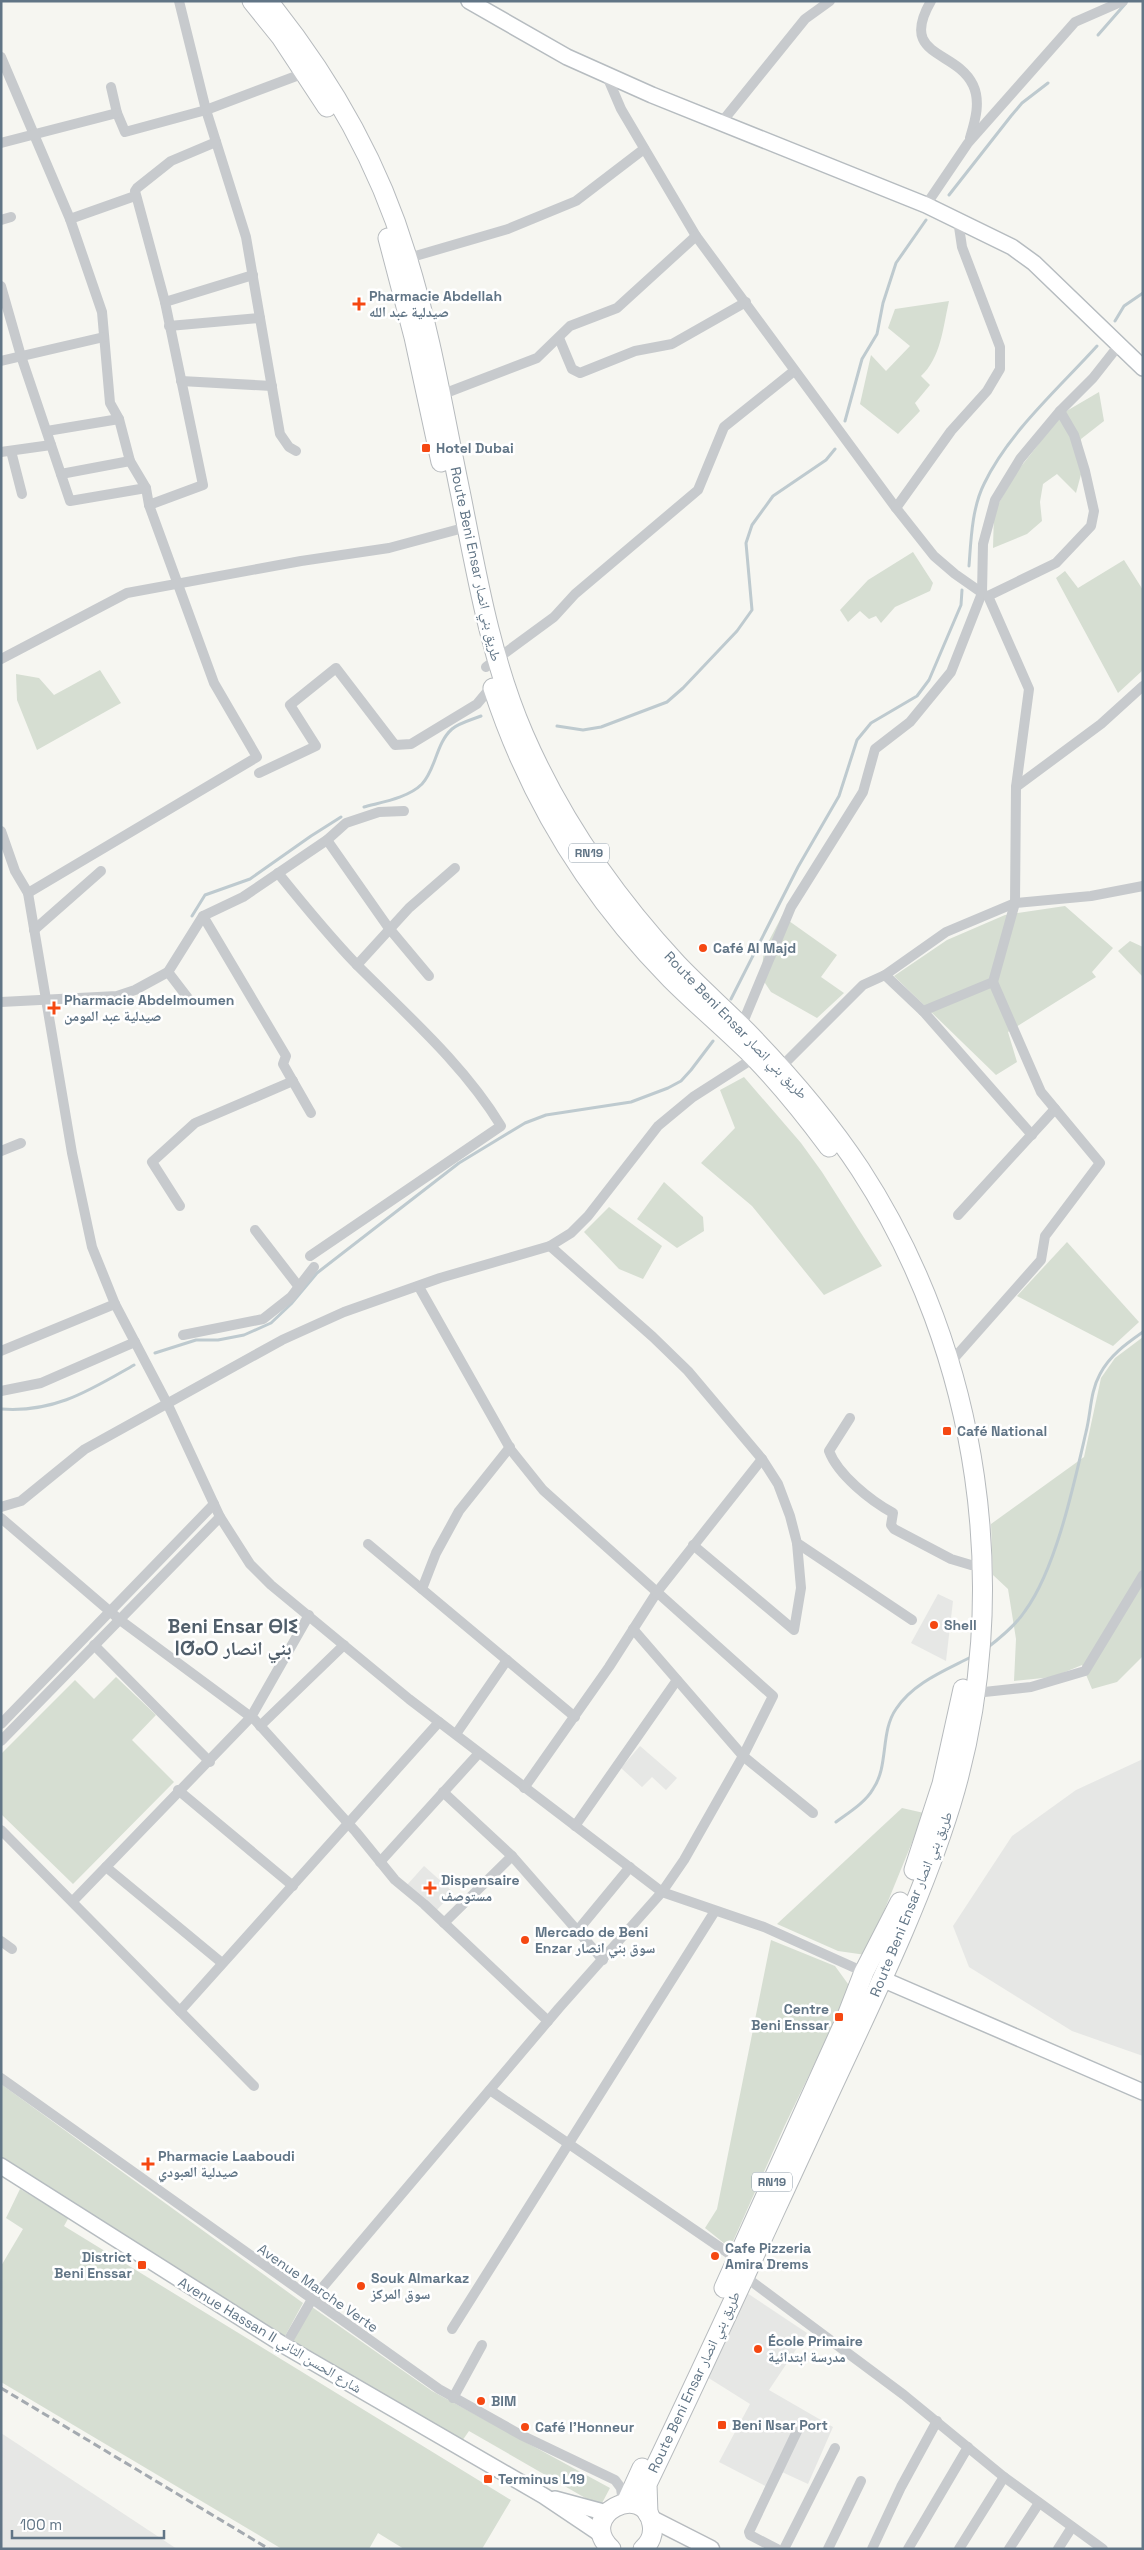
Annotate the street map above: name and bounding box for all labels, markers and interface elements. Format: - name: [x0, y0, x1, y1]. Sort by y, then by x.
- place label: Pharmacie Abdellah صيدلية عبد الله: [369, 287, 502, 321]
- marker: Pharmacie Abdellah صيدلية عبد الله: [353, 298, 365, 310]
- place label: Hotel Dubai: [436, 439, 514, 457]
- marker: Hotel Dubai: [420, 442, 432, 454]
- street label: Route Beni Ensar طريق بني انصار: [444, 465, 505, 663]
- road number: RN19: [569, 844, 609, 862]
- place label: Café Al Majd: [713, 939, 796, 957]
- marker: Café Al Majd: [697, 942, 709, 954]
- street label: Route Beni Ensar طريق بني انصار: [659, 947, 811, 1104]
- place label: Pharmacie Abdelmoumen صيدلية عبد المومن: [64, 991, 234, 1025]
- marker: Pharmacie Abdelmoumen صيدلية عبد المومن: [48, 1002, 60, 1014]
- place label: Café National: [957, 1422, 1047, 1440]
- marker: Café National: [941, 1425, 953, 1437]
- district label: Beni Ensar ⴱⵏⵉ ⵏⵚⴰⵔ بني انصار: [168, 1614, 298, 1663]
- place label: Shell: [944, 1616, 977, 1634]
- marker: Shell: [928, 1619, 940, 1631]
- street label: Route Beni Ensar طريق بني انصار: [865, 1809, 959, 2000]
- place label: Dispensaire مستوصف: [441, 1871, 519, 1905]
- marker: Dispensaire مستوصف: [423, 1881, 437, 1895]
- place label: Mercado de Beni Enzar سوق بني انصار: [535, 1923, 655, 1959]
- marker: Mercado de Beni Enzar سوق بني انصار: [519, 1934, 531, 1946]
- place label: Centre Beni Enssar: [751, 2000, 829, 2034]
- marker: Centre Beni Enssar: [833, 2011, 845, 2023]
- place label: Pharmacie Laaboudi صيدلية العبودي: [158, 2147, 295, 2183]
- marker: Pharmacie Laaboudi صيدلية العبودي: [142, 2158, 154, 2170]
- road number: RN19: [752, 2172, 792, 2192]
- place label: Cafe Pizzeria Amira Drems: [725, 2239, 811, 2273]
- street label: Avenue Marche Verte: [254, 2240, 382, 2336]
- place label: District Beni Enssar: [54, 2248, 132, 2282]
- marker: Cafe Pizzeria Amira Drems: [709, 2250, 721, 2262]
- marker: District Beni Enssar: [136, 2259, 148, 2271]
- place label: Souk Almarkaz سوق المركز: [370, 2269, 469, 2303]
- street label: Avenue Hassan II شارع الحسن الثاني: [174, 2273, 365, 2399]
- marker: Souk Almarkaz سوق المركز: [355, 2280, 367, 2292]
- street label: Route Beni Ensar طريق بني انصار: [644, 2288, 746, 2477]
- place label: École Primaire مدرسة ابتدائية: [768, 2332, 863, 2366]
- marker: École Primaire مدرسة ابتدائية: [752, 2343, 764, 2355]
- place label: BIM: [491, 2392, 516, 2410]
- marker: BIM: [475, 2395, 487, 2407]
- place label: Beni Nsar Port: [732, 2416, 828, 2434]
- place label: Café l'Honneur: [535, 2418, 635, 2436]
- marker: Beni Nsar Port: [716, 2419, 728, 2431]
- marker: Café l'Honneur: [519, 2421, 531, 2433]
- place label: Terminus L19: [498, 2470, 585, 2488]
- marker: Terminus L19: [482, 2473, 494, 2485]
- scale bar: [12, 2508, 165, 2540]
- text: 100 m: [20, 2515, 62, 2534]

